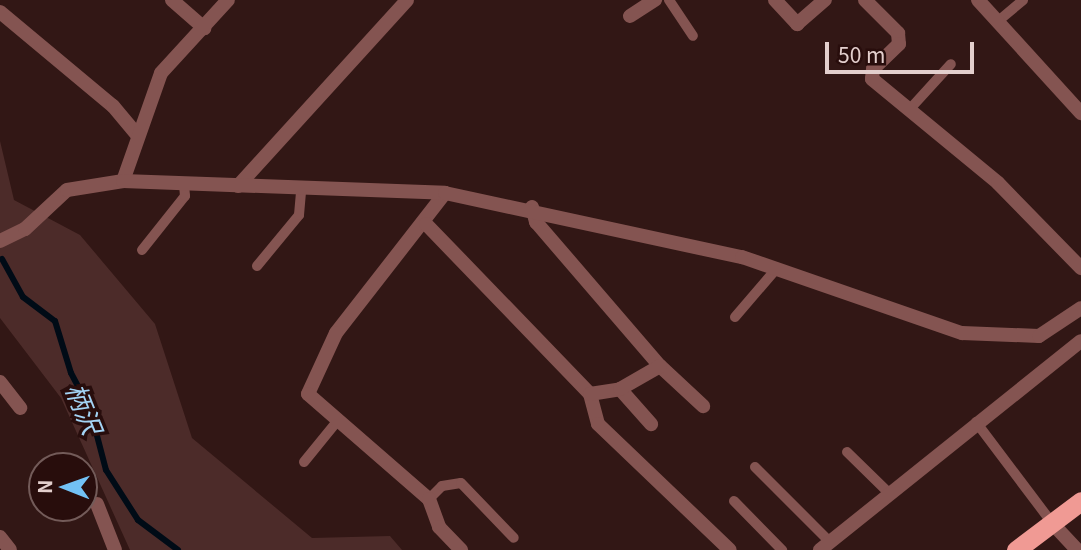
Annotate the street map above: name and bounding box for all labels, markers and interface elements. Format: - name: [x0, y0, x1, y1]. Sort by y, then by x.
- scale bar: [829, 28, 978, 72]
- text: 50 m: [838, 39, 885, 69]
- water label: 柄沢: [61, 378, 109, 438]
- north arrow: [28, 452, 98, 522]
- text: N: [30, 479, 57, 494]

